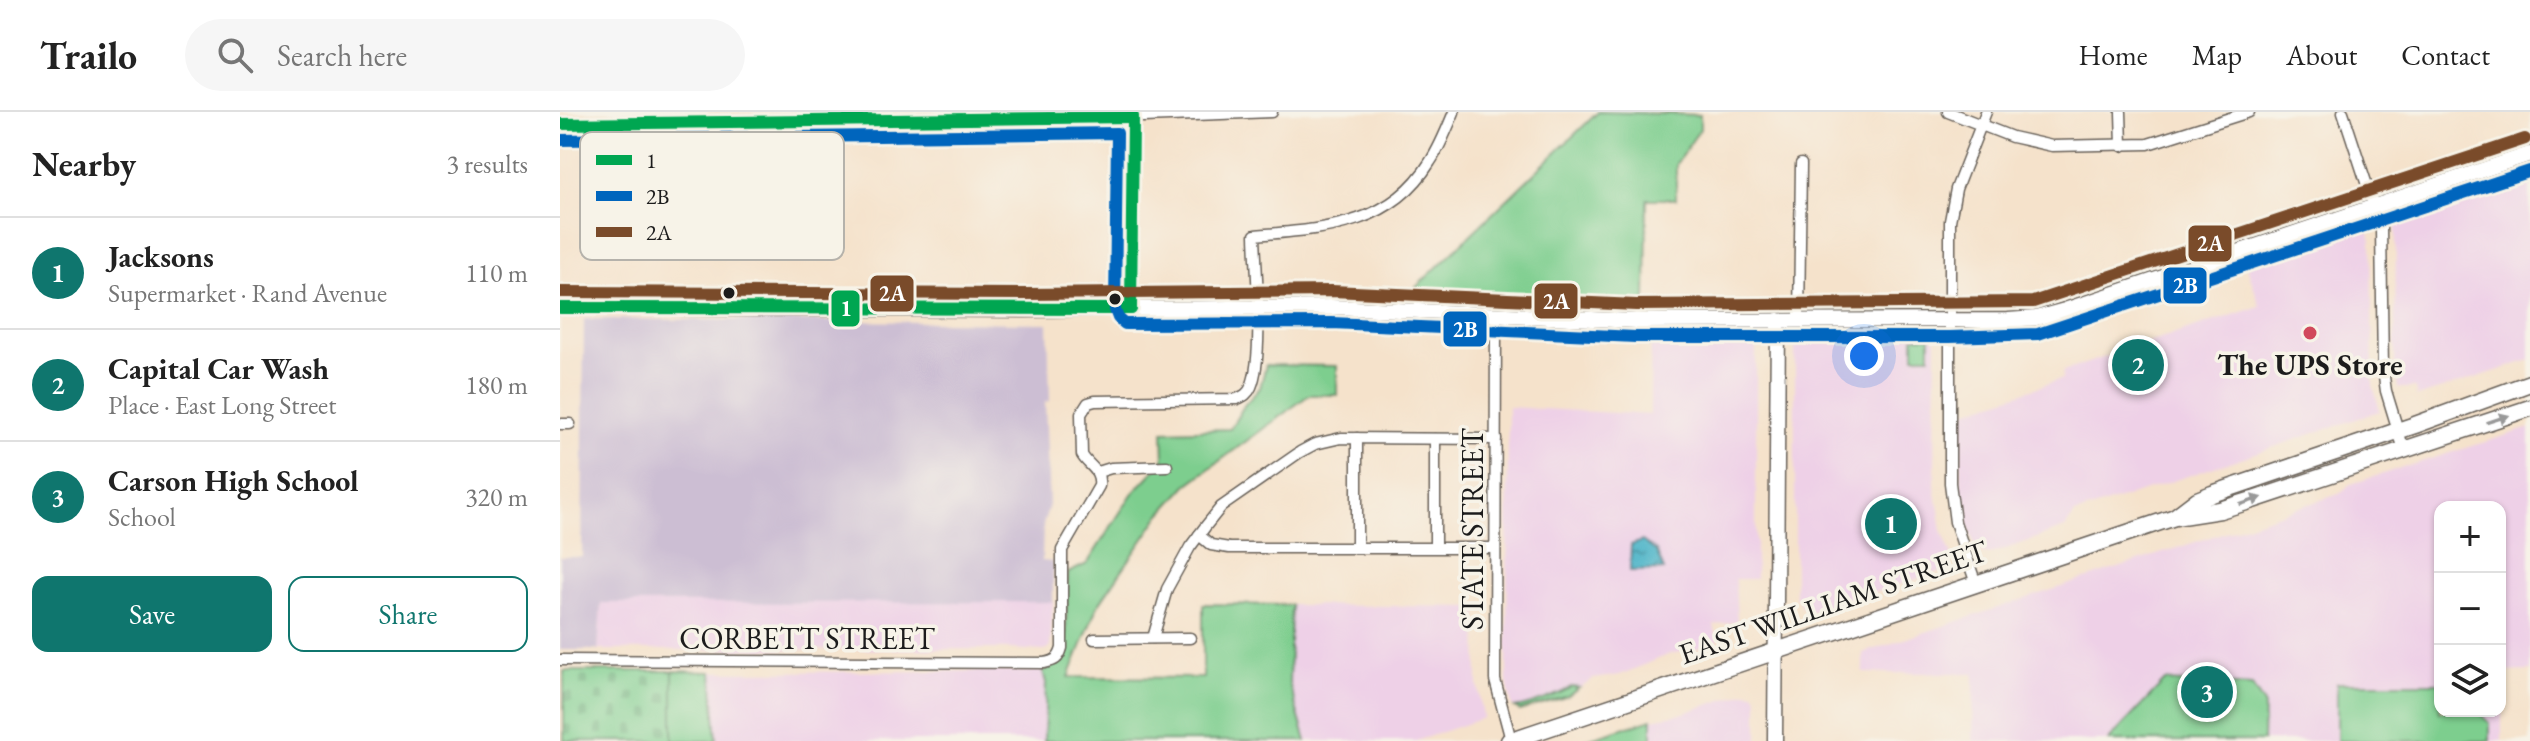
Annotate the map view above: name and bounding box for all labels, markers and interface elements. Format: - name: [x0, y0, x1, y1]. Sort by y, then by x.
- search box: [185, 19, 745, 91]
- text: Trailo: [40, 31, 137, 80]
- icon: search: [213, 33, 257, 77]
- text: Search here: [277, 36, 407, 75]
- text: Home: [2078, 37, 2148, 73]
- text: Map: [2192, 37, 2242, 73]
- text: About: [2286, 37, 2357, 73]
- text: Contact: [2401, 37, 2490, 73]
- legend: [580, 132, 844, 260]
- text: Nearby: [32, 142, 136, 186]
- text: 1: [646, 146, 657, 175]
- text: 3 results: [447, 147, 528, 181]
- text: 2B: [646, 182, 670, 211]
- text: 2A: [646, 218, 673, 247]
- line badge: 2A: [2187, 224, 2233, 263]
- text: 2A: [2196, 229, 2224, 258]
- text: Jacksons: [108, 237, 214, 276]
- text: 1: [51, 256, 65, 290]
- text: 110 m: [465, 256, 528, 290]
- line badge: 2B: [2162, 266, 2208, 305]
- text: 2B: [2172, 271, 2198, 300]
- line badge: 2A: [869, 274, 915, 313]
- text: Supermarket · Rand Avenue: [108, 276, 387, 310]
- text: 2A: [878, 279, 906, 308]
- line badge: 2A: [1533, 282, 1579, 320]
- unlabelled marker: [721, 285, 737, 301]
- text: 2A: [1542, 287, 1570, 316]
- line badge: 1: [830, 289, 861, 328]
- unlabelled marker: [1107, 291, 1123, 307]
- text: 1: [840, 294, 852, 323]
- line badge: 2B: [1442, 310, 1488, 348]
- text: 2B: [1452, 315, 1478, 344]
- marker: The UPS Store: [2301, 324, 2319, 342]
- pin: 2: [2112, 335, 2164, 395]
- your location: [1844, 336, 1884, 376]
- place label: The UPS Store: [2217, 345, 2403, 384]
- text: Capital Car Wash: [108, 349, 329, 388]
- text: 2: [51, 368, 65, 402]
- text: 180 m: [465, 368, 528, 402]
- text: Place · East Long Street: [108, 388, 336, 422]
- one-way arrow: [2486, 412, 2510, 425]
- street label: STATE STREET: [1453, 427, 1492, 630]
- text: Carson High School: [108, 461, 359, 500]
- text: 3: [51, 480, 65, 514]
- text: 320 m: [465, 480, 528, 514]
- pin: 1: [1865, 494, 1917, 554]
- one-way arrow: [2239, 494, 2263, 507]
- text: School: [108, 500, 176, 534]
- map controls: [2434, 501, 2506, 717]
- button: +: [2434, 501, 2506, 573]
- street label: EAST WILLIAM STREET: [1674, 531, 1993, 673]
- button: −: [2434, 573, 2506, 645]
- button: Save: [32, 576, 272, 652]
- button: Share: [288, 576, 528, 652]
- street label: CORBETT STREET: [679, 619, 936, 658]
- button: layers: [2434, 645, 2506, 717]
- pin: 3: [2181, 662, 2233, 722]

